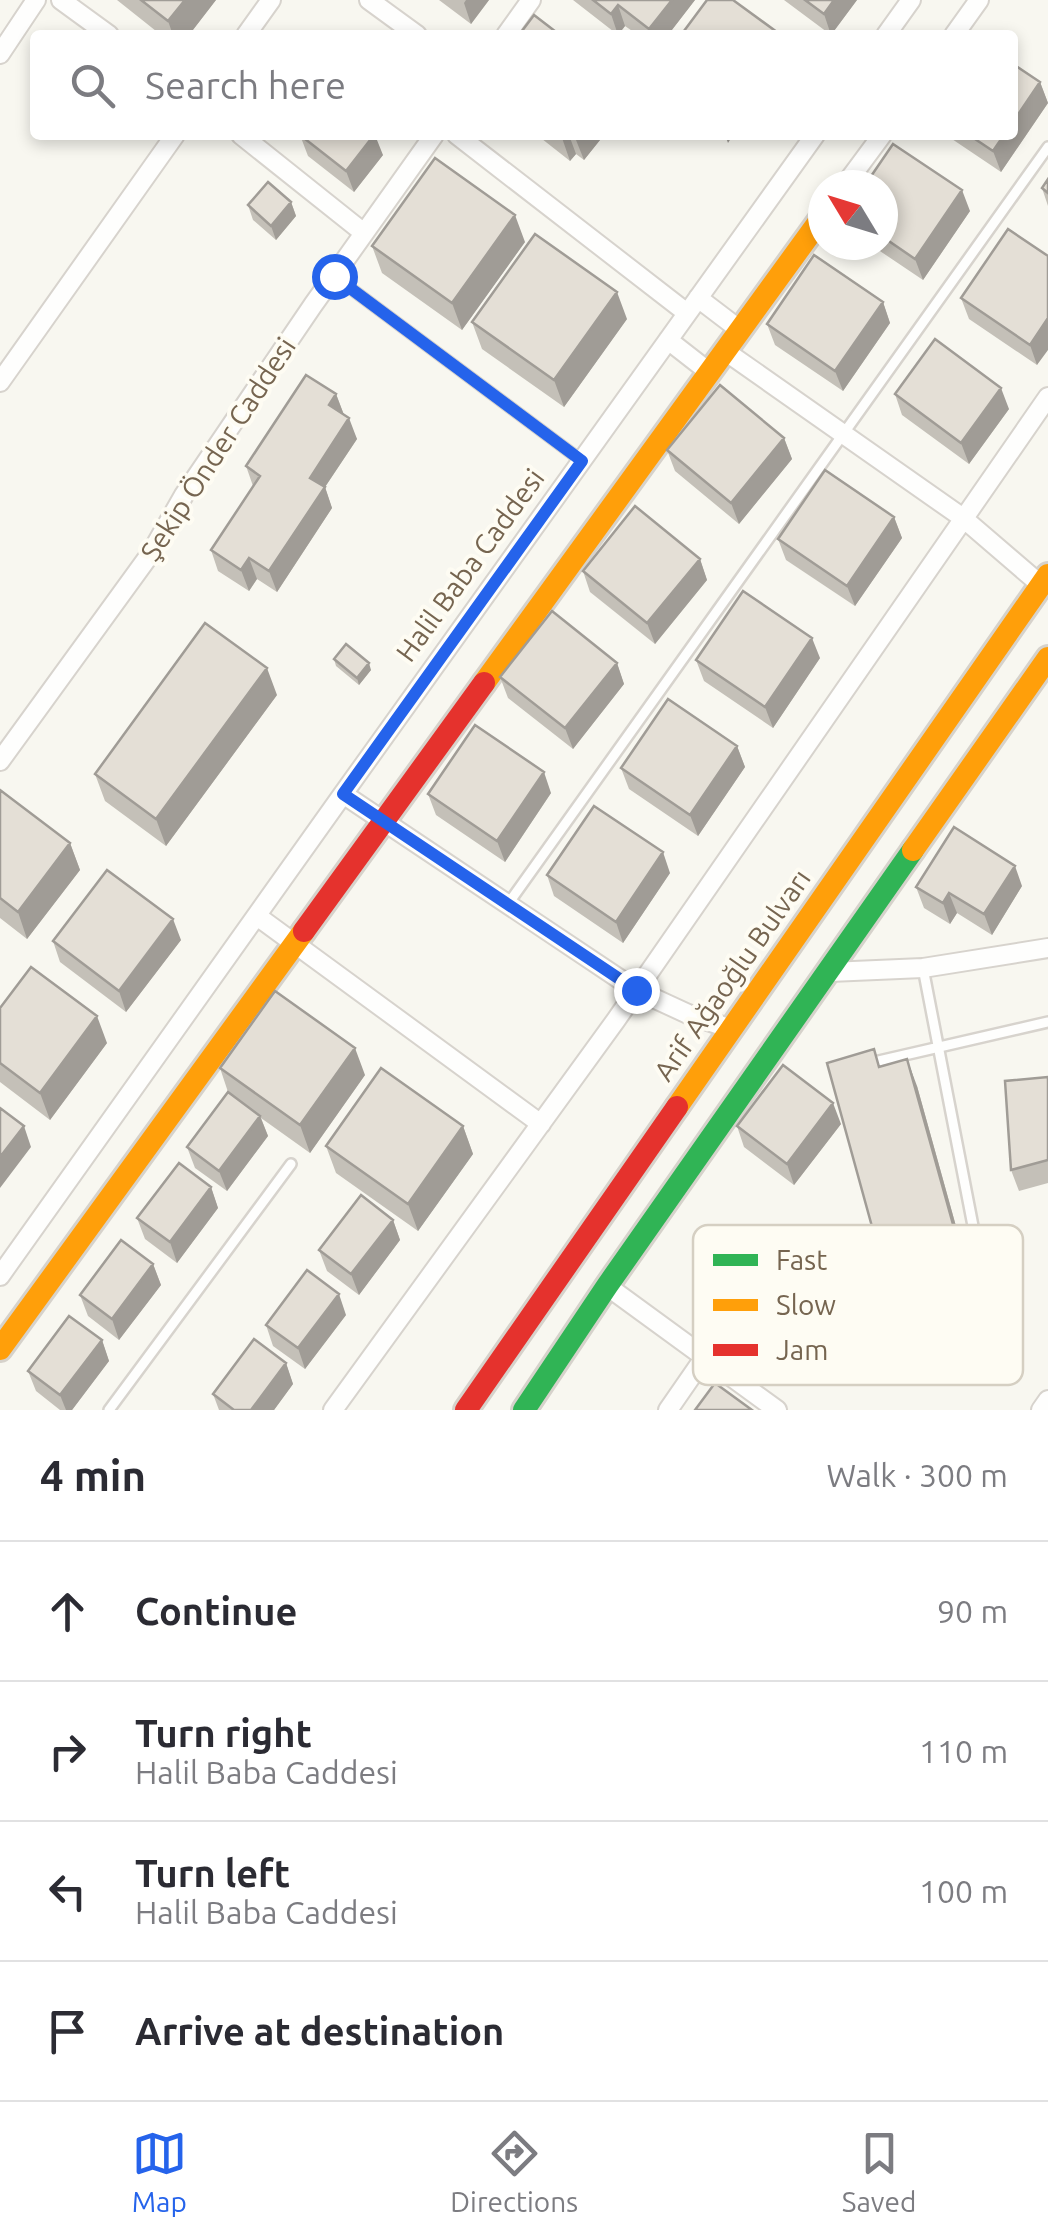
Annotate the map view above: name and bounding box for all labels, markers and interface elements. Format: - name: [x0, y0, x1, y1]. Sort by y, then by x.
- search box: [30, 30, 1018, 140]
- icon: search: [65, 58, 120, 113]
- text: Search here: [145, 64, 346, 106]
- north arrow: [808, 170, 898, 260]
- route start: [312, 254, 358, 300]
- street label: Şekip Önder Caddesi: [134, 332, 301, 566]
- street label: Halil Baba Caddesi: [389, 463, 550, 667]
- street label: Arif Ağaoğlu Bulvarı: [647, 863, 816, 1086]
- route end: [614, 968, 660, 1014]
- legend: [693, 1225, 1023, 1385]
- text: Fast: [776, 1244, 827, 1275]
- text: Slow: [776, 1289, 836, 1320]
- text: Jam: [776, 1334, 828, 1365]
- text: 4 min: [40, 1452, 146, 1499]
- text: Walk · 300 m: [826, 1457, 1008, 1493]
- icon: ahead: [40, 1584, 95, 1639]
- text: Continue: [135, 1590, 297, 1632]
- text: 90 m: [937, 1593, 1008, 1629]
- text: Turn right: [135, 1712, 312, 1754]
- icon: right: [40, 1724, 95, 1779]
- text: 110 m: [919, 1733, 1008, 1769]
- text: Halil Baba Caddesi: [135, 1754, 398, 1790]
- text: Turn left: [135, 1852, 290, 1894]
- icon: left: [40, 1864, 95, 1919]
- text: 100 m: [919, 1873, 1008, 1909]
- text: Halil Baba Caddesi: [135, 1894, 398, 1930]
- icon: arrive: [40, 2004, 95, 2059]
- text: Arrive at destination: [135, 2010, 504, 2052]
- tab: Map: [132, 2126, 187, 2217]
- tab: Directions: [450, 2126, 578, 2217]
- tab: Saved: [842, 2126, 916, 2217]

